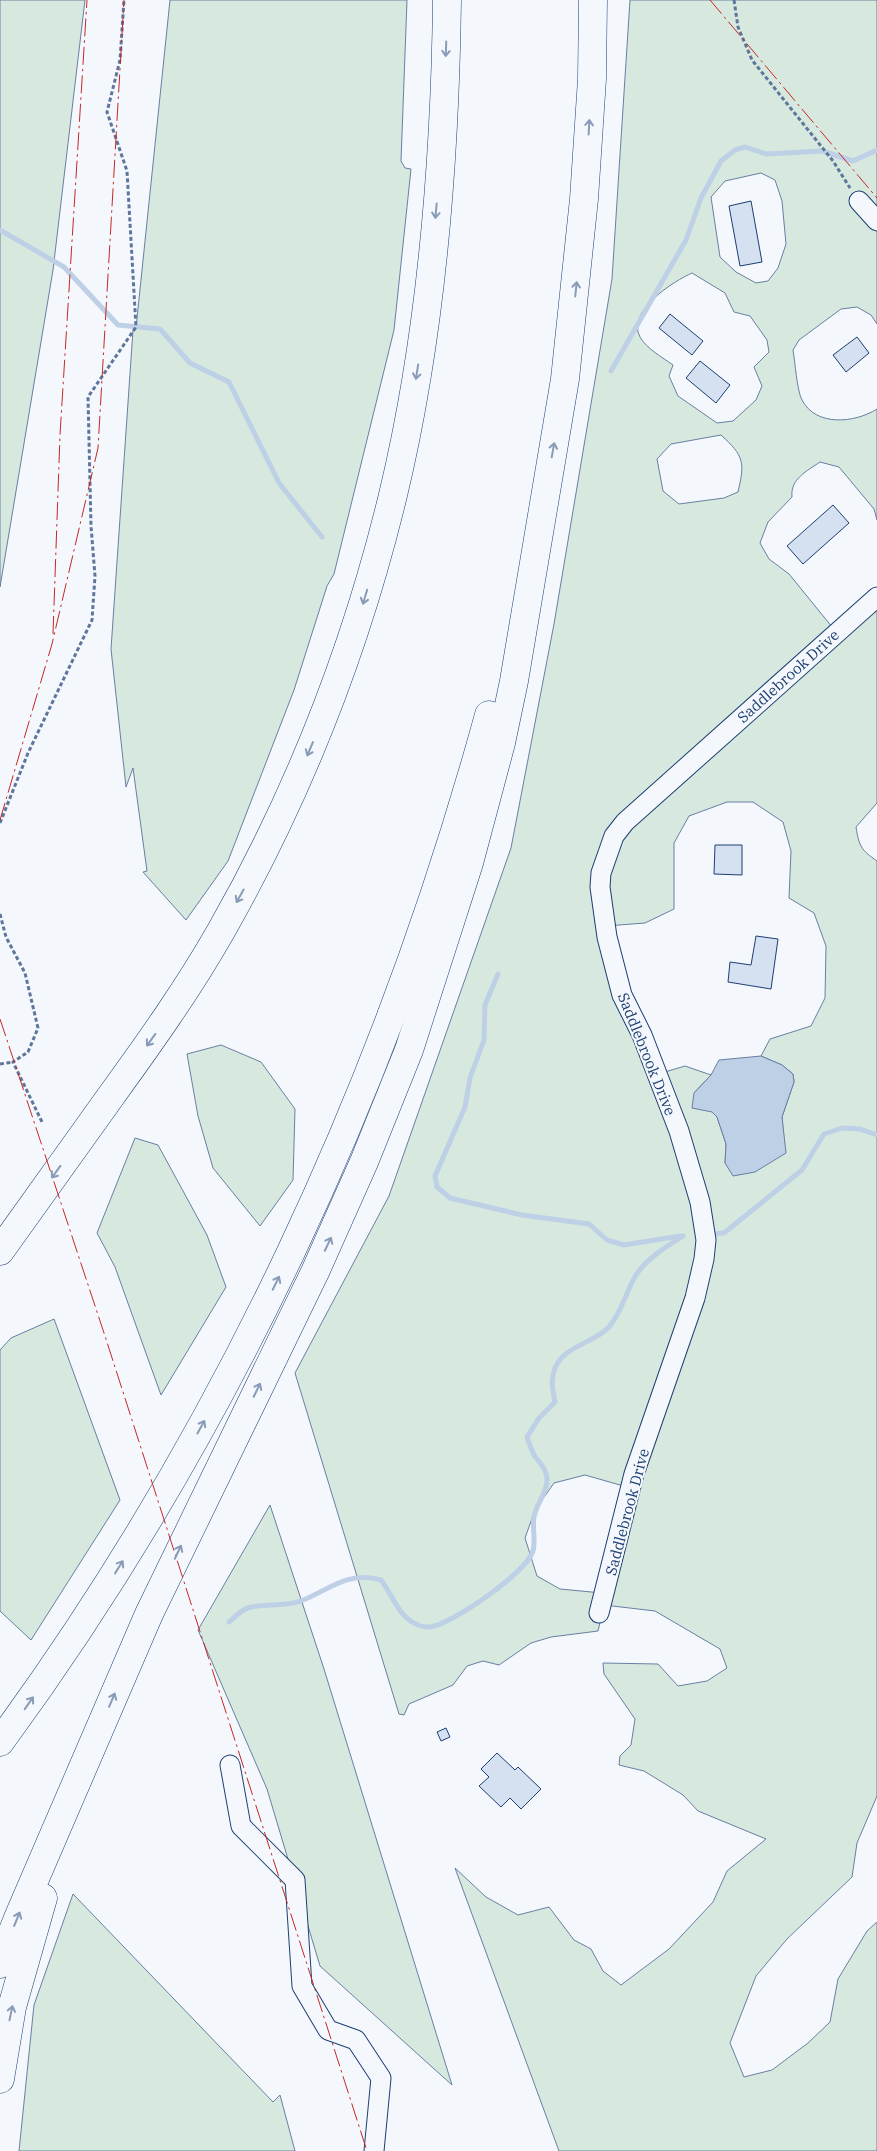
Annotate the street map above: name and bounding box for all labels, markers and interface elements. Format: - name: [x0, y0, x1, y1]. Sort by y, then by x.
- one-way arrow: [441, 40, 451, 56]
- one-way arrow: [585, 120, 594, 136]
- one-way arrow: [431, 203, 441, 219]
- one-way arrow: [571, 282, 581, 298]
- one-way arrow: [411, 364, 421, 380]
- one-way arrow: [549, 442, 559, 458]
- one-way arrow: [360, 588, 370, 604]
- street label: Saddlebrook Drive: [733, 625, 843, 727]
- one-way arrow: [305, 741, 315, 756]
- one-way arrow: [235, 888, 245, 902]
- street label: Saddlebrook Drive: [614, 990, 680, 1118]
- one-way arrow: [146, 1033, 156, 1047]
- one-way arrow: [51, 1165, 62, 1178]
- one-way arrow: [324, 1237, 333, 1252]
- one-way arrow: [272, 1276, 282, 1291]
- one-way arrow: [252, 1383, 262, 1398]
- one-way arrow: [196, 1420, 206, 1435]
- street label: Saddlebrook Drive: [601, 1446, 653, 1578]
- one-way arrow: [174, 1545, 184, 1560]
- one-way arrow: [114, 1561, 124, 1575]
- one-way arrow: [108, 1693, 117, 1708]
- one-way arrow: [23, 1696, 34, 1710]
- one-way arrow: [13, 1912, 23, 1927]
- one-way arrow: [7, 2006, 16, 2022]

